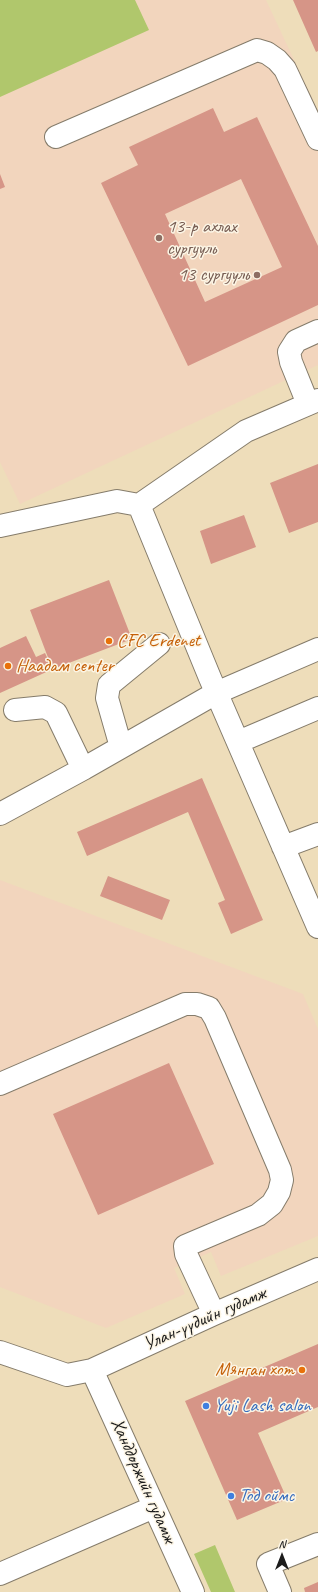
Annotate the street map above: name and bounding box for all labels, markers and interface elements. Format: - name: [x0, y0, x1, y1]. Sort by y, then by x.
- place label: 13-р ахлах сургууль: [167, 216, 237, 260]
- marker: 13-р ахлах сургууль: [154, 233, 164, 243]
- place label: 13 сургууль: [178, 264, 249, 286]
- marker: 13 сургууль: [252, 270, 262, 280]
- place label: CFC Erdenet: [117, 630, 200, 652]
- marker: CFC Erdenet: [104, 636, 114, 646]
- place label: Наадам center: [16, 655, 114, 677]
- marker: Наадам center: [3, 661, 13, 671]
- street label: Улан-үүдийн гудамж: [140, 1282, 270, 1356]
- place label: Мянган хот: [215, 1359, 294, 1381]
- marker: Мянган хот: [297, 1365, 307, 1375]
- place label: Yuji Lash salon: [214, 1395, 311, 1417]
- marker: Yuji Lash salon: [201, 1401, 211, 1411]
- street label: Ханддоржийн гудамж: [105, 1415, 181, 1547]
- place label: Тод оймс: [239, 1485, 294, 1507]
- marker: Тод оймс: [226, 1491, 236, 1501]
- north arrow: [262, 1536, 302, 1576]
- text: N: [279, 1537, 285, 1551]

